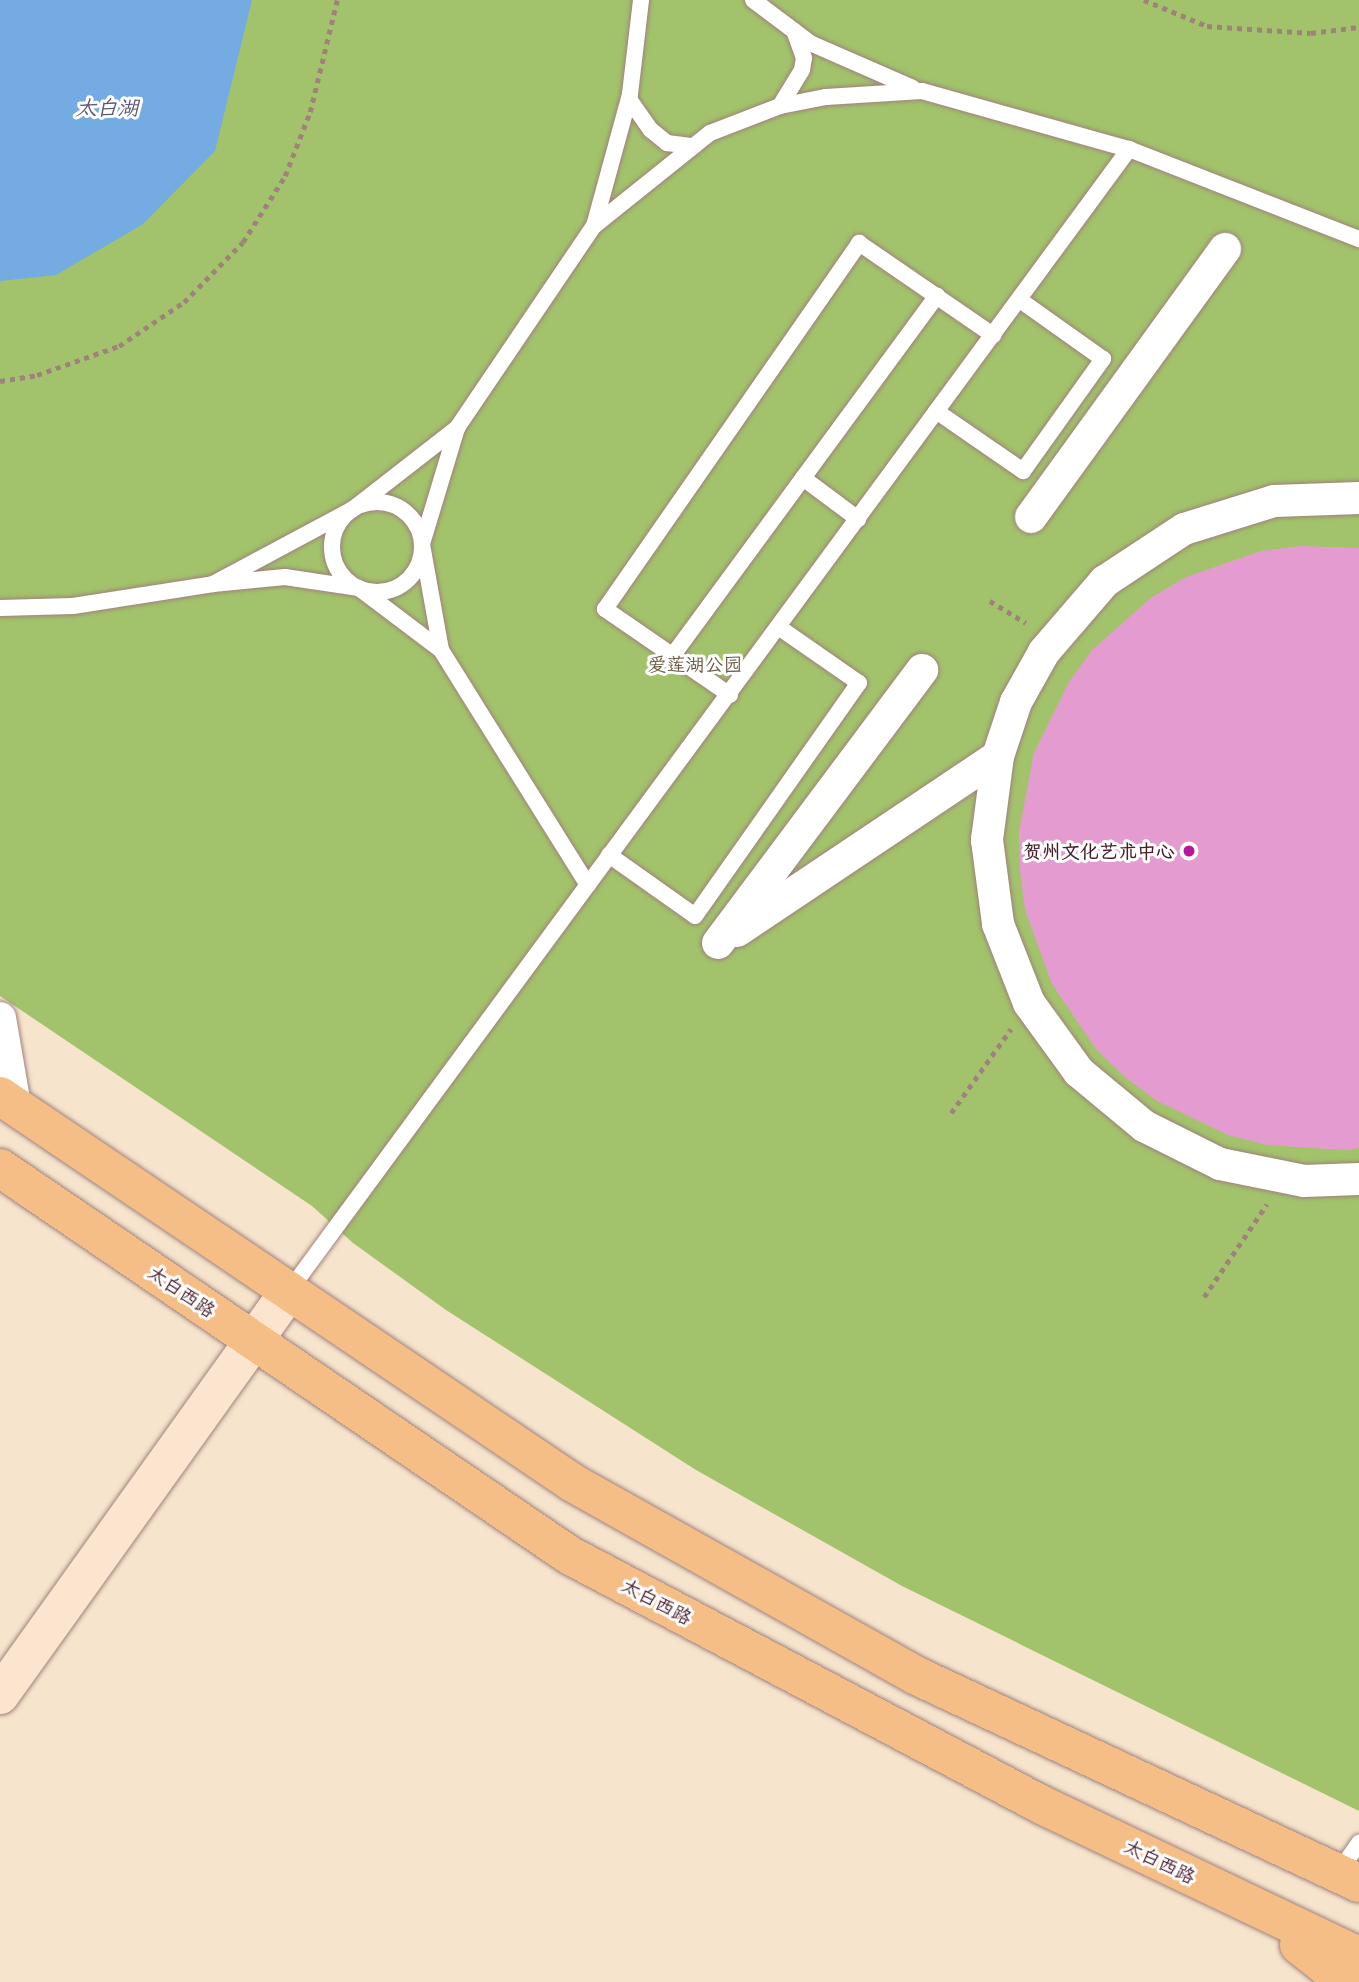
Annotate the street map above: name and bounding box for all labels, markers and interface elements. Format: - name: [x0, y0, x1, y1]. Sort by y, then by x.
- water label: 太白湖: [76, 93, 138, 119]
- park label: 爱莲湖公园: [648, 653, 742, 675]
- place label: 贺州文化艺术中心: [1023, 840, 1175, 862]
- marker: 贺州文化艺术中心: [1181, 843, 1197, 859]
- street label: 太白西路: [144, 1260, 220, 1322]
- street label: 太白西路: [618, 1573, 696, 1629]
- street label: 太白西路: [1121, 1834, 1199, 1888]

